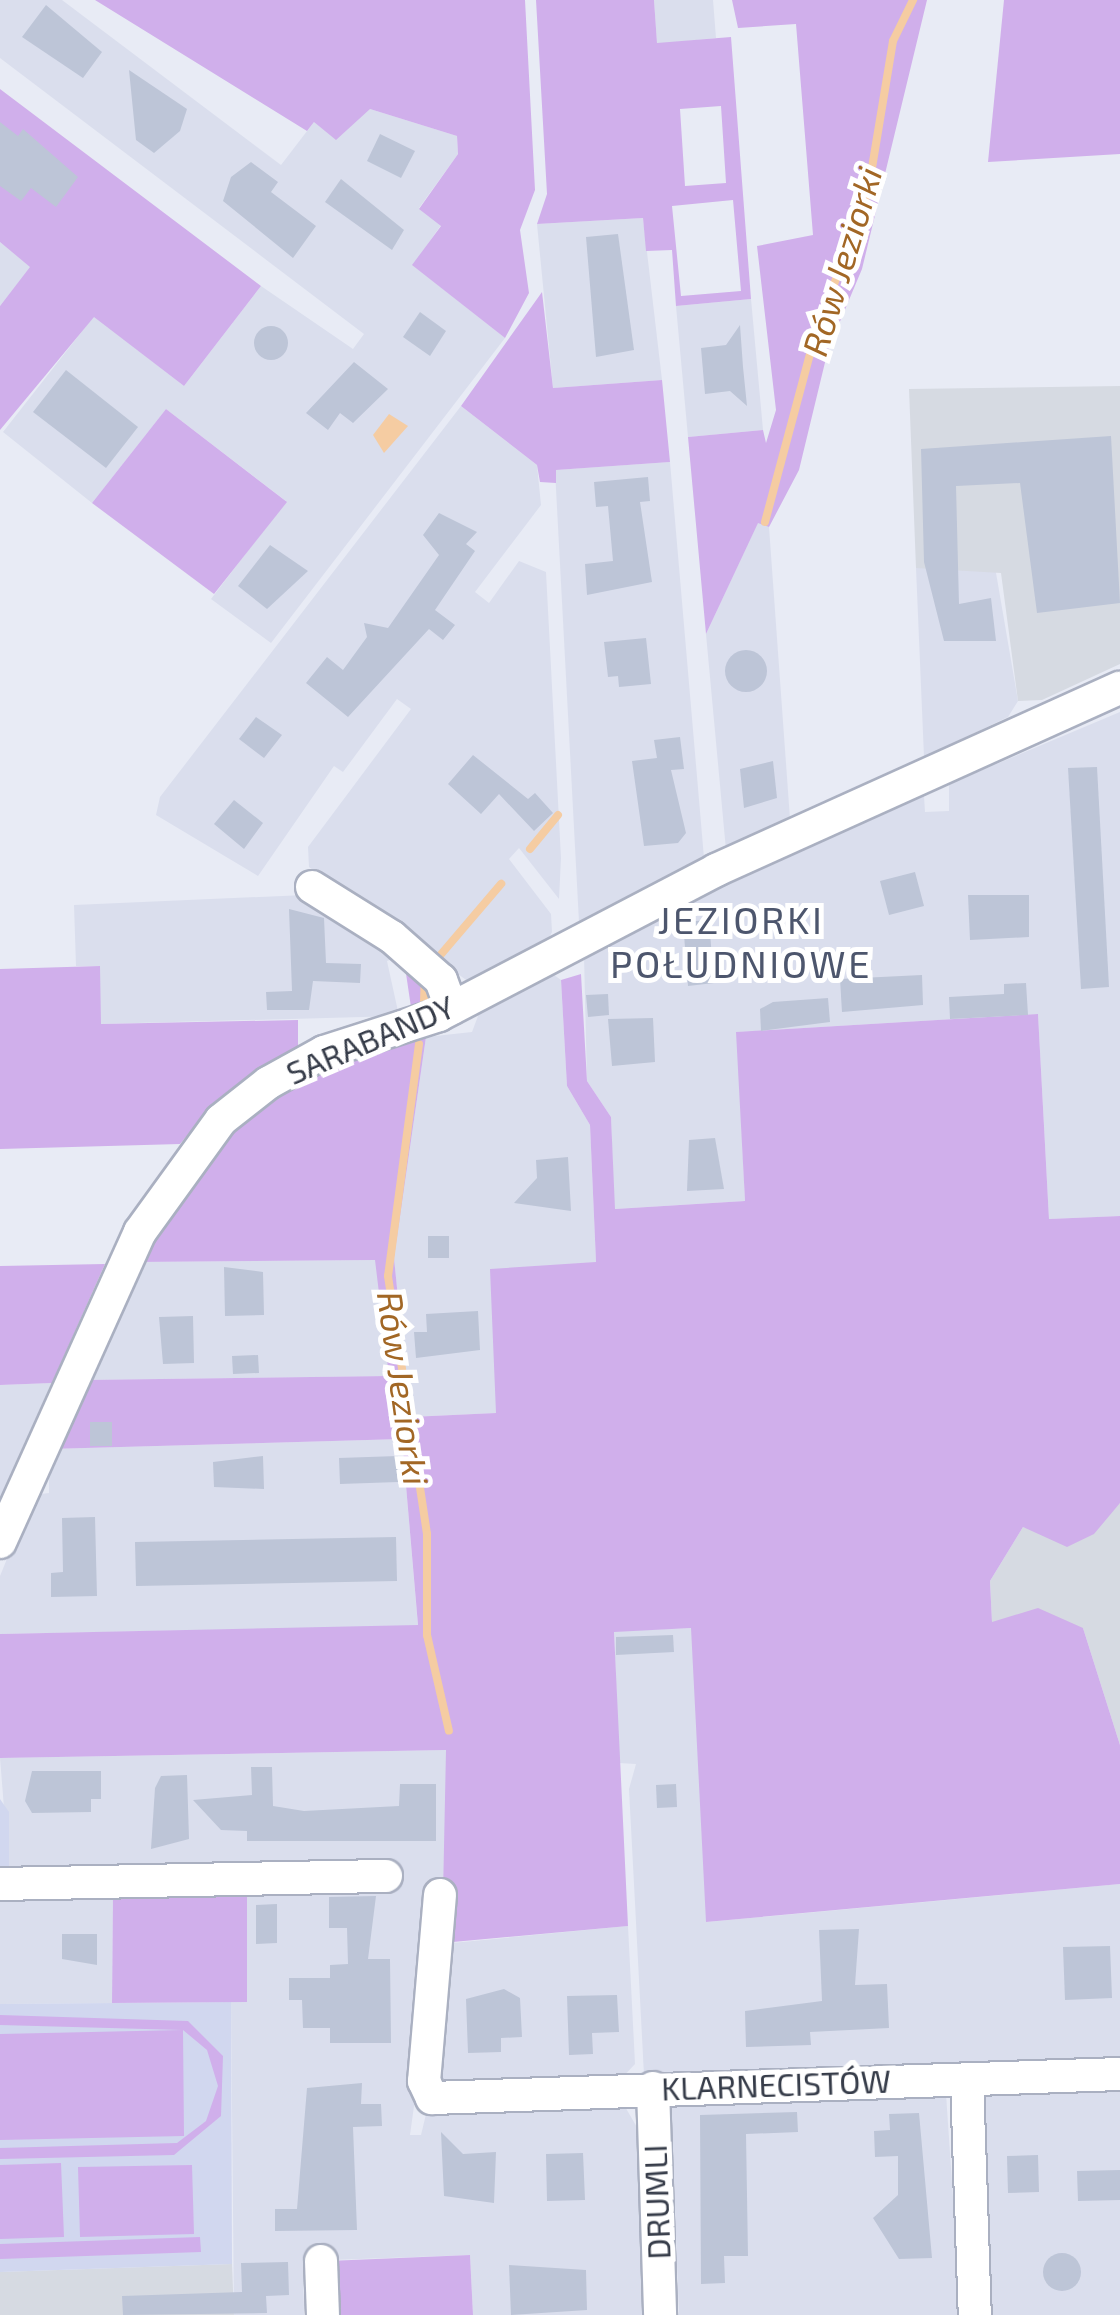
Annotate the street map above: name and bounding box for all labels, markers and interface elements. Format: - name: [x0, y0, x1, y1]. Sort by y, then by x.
- water label: Rów Jeziorki: [792, 161, 890, 361]
- district label: JEZIORKI POŁUDNIOWE: [610, 897, 872, 986]
- street label: SARABANDY: [280, 986, 460, 1092]
- water label: Rów Jeziorki: [370, 1288, 438, 1488]
- street label: KLARNECISTÓW: [661, 2061, 891, 2107]
- street label: DRUMLI: [635, 2144, 677, 2260]

